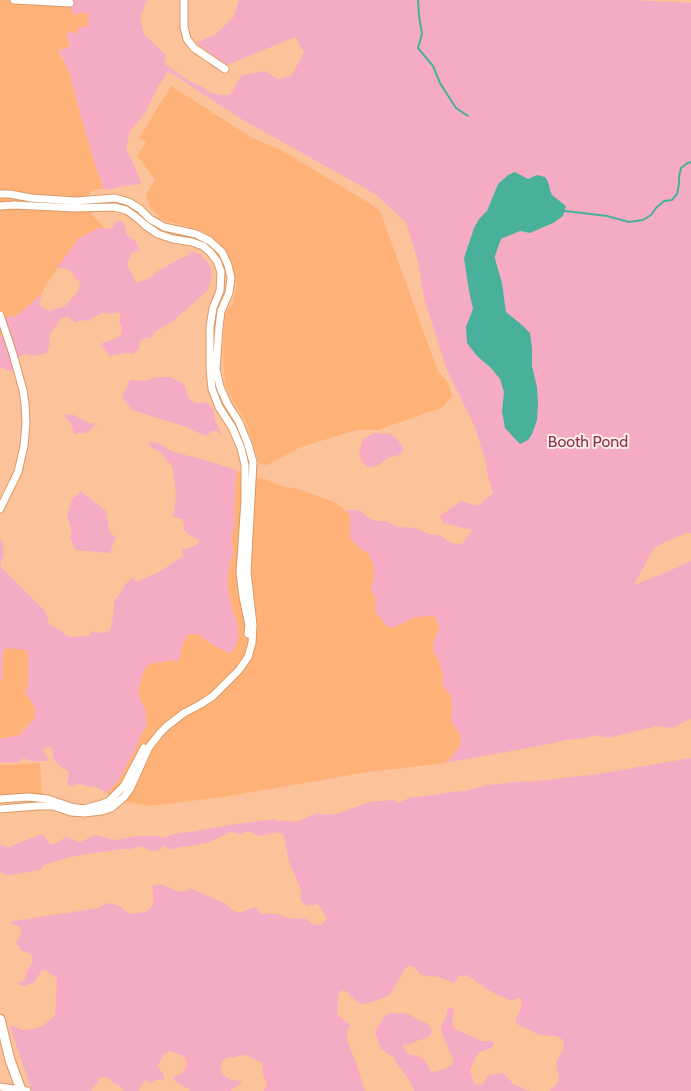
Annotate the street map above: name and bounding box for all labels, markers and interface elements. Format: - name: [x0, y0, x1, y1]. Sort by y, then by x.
- park label: Booth Pond: [548, 432, 628, 452]

